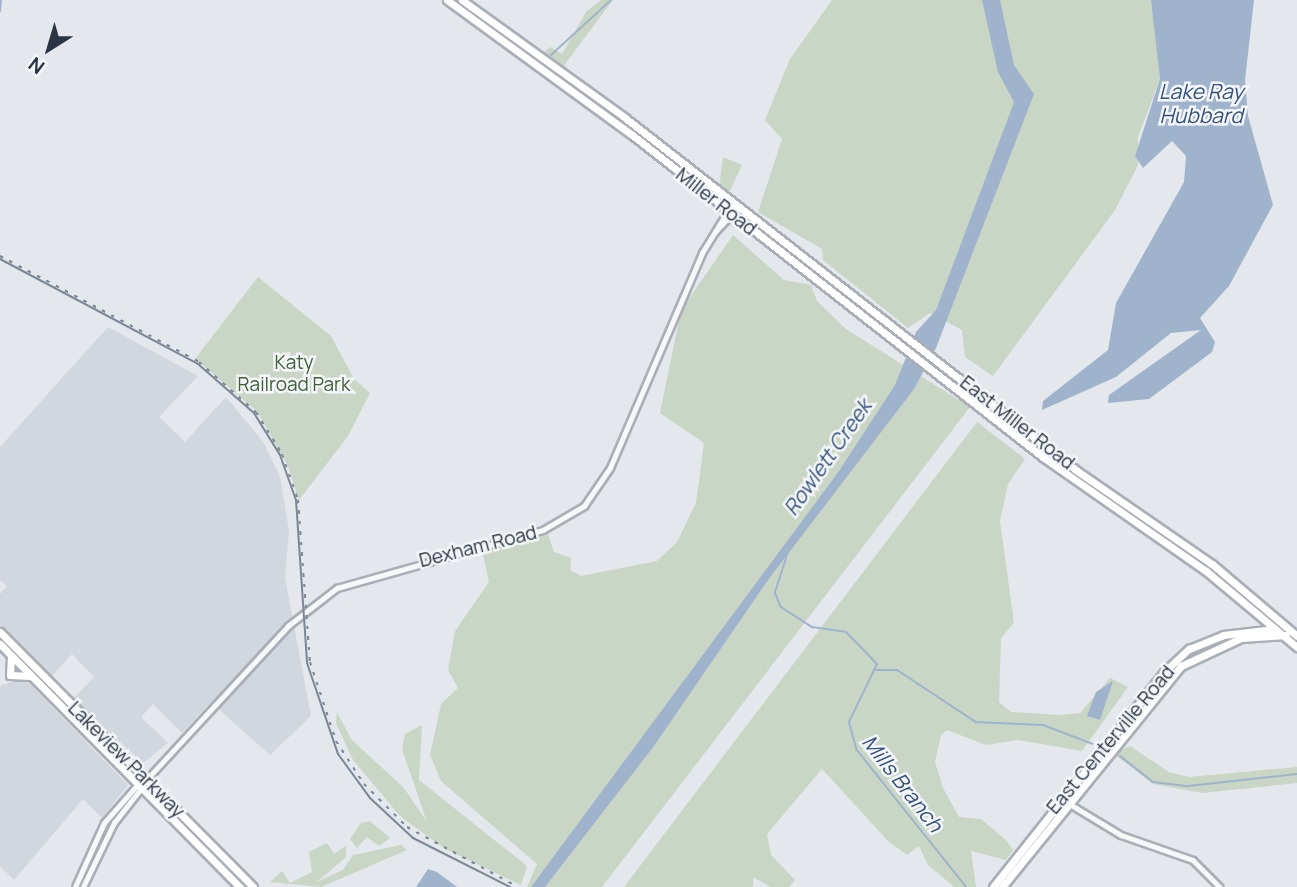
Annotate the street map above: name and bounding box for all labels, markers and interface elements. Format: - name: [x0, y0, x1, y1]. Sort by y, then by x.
- north arrow: [14, 14, 84, 84]
- text: N: [23, 51, 50, 80]
- water label: Lake Ray Hubbard: [1159, 78, 1243, 128]
- street label: Miller Road: [671, 163, 761, 241]
- park label: Katy Railroad Park: [238, 352, 350, 396]
- street label: East Miller Road: [955, 371, 1079, 475]
- water label: Rowlett Creek: [778, 394, 876, 520]
- street label: Dexham Road: [417, 521, 539, 573]
- street label: East Centerville Road: [1042, 661, 1180, 819]
- street label: Lakeview Parkway: [63, 697, 189, 823]
- water label: Mills Branch: [857, 730, 949, 836]

